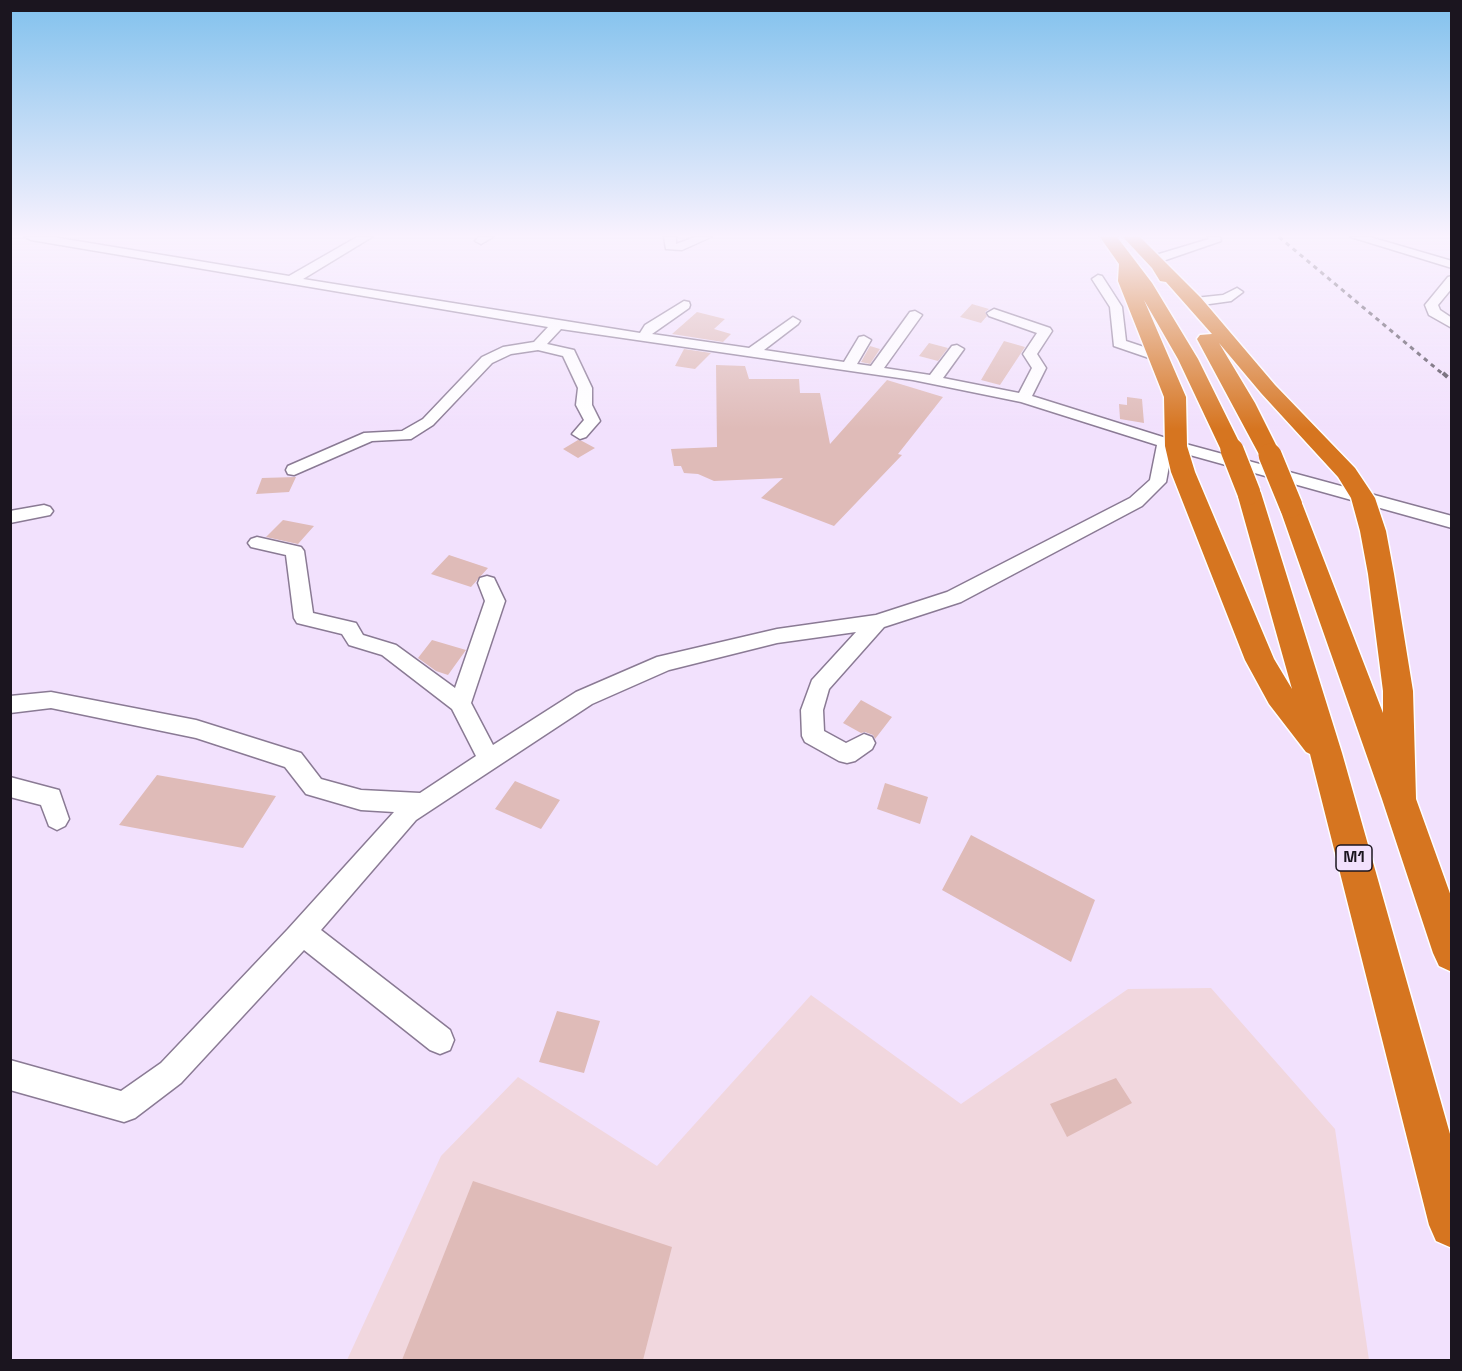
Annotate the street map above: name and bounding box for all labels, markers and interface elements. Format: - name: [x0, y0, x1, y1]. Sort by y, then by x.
- road number: M1: [1336, 845, 1372, 871]

